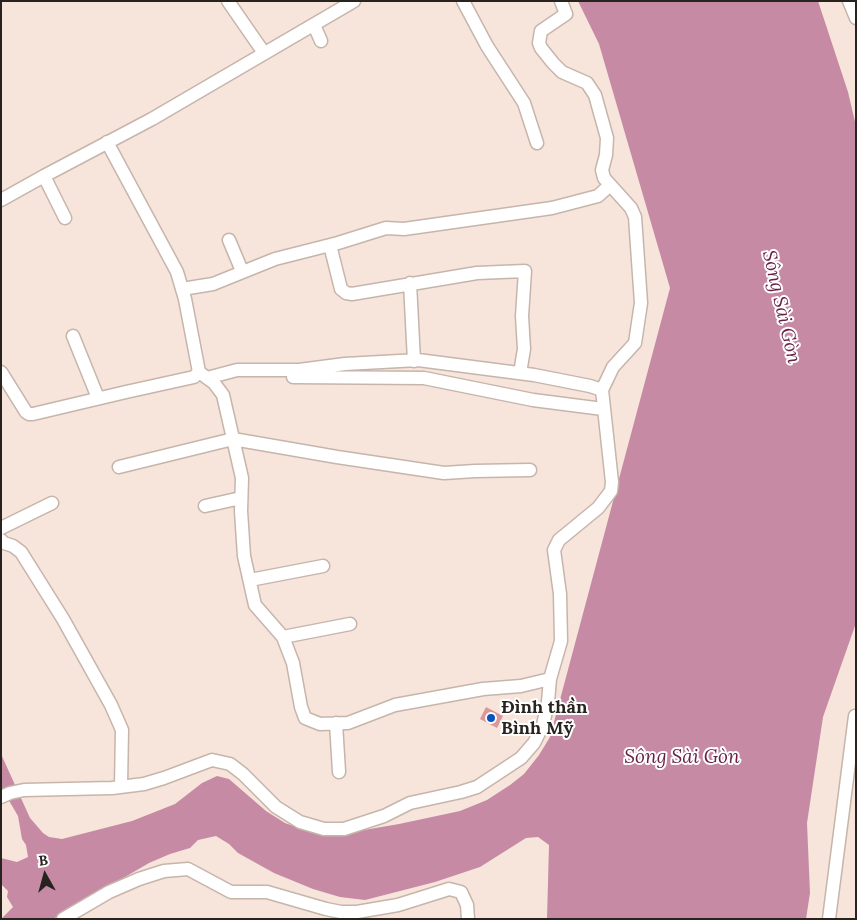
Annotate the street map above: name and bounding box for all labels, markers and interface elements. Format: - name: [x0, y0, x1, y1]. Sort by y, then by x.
- water label: Sông Sài Gòn: [757, 248, 805, 366]
- place label: Đình thần Bình Mỹ: [501, 697, 587, 740]
- marker: Đình thần Bình Mỹ: [485, 712, 497, 724]
- water label: Sông Sài Gòn: [624, 747, 740, 769]
- north arrow: [20, 850, 70, 900]
- text: B: [37, 851, 49, 870]

